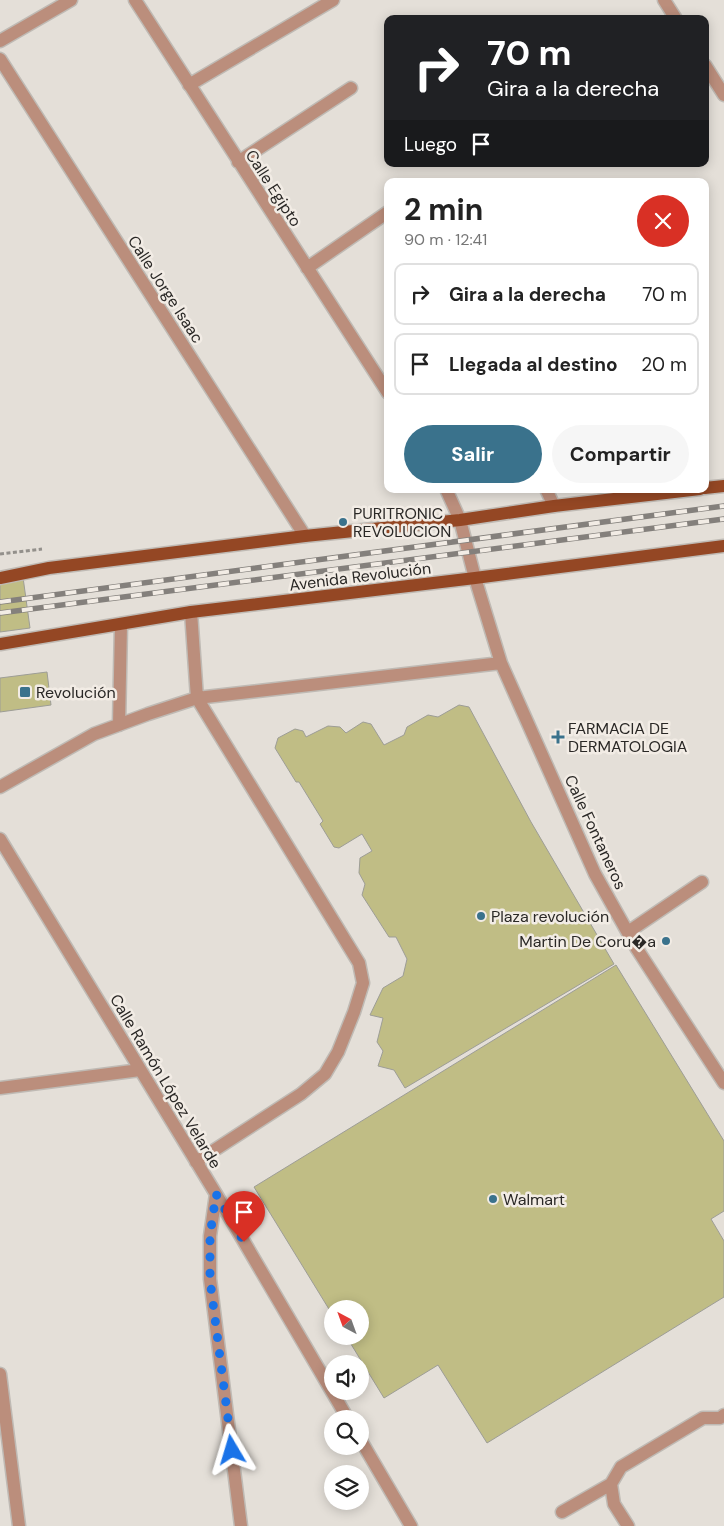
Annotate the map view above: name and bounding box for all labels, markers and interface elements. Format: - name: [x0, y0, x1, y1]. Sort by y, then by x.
- text: 70 m: [487, 30, 571, 76]
- icon: right: [404, 35, 469, 100]
- text: Gira a la derecha: [487, 74, 659, 103]
- icon: arrive: [467, 130, 495, 158]
- text: Luego: [404, 132, 457, 157]
- street label: Calle Egipto: [241, 146, 306, 231]
- text: 2 min: [404, 190, 483, 229]
- button: close: [637, 195, 689, 247]
- text: 90 m · 12:41: [404, 229, 487, 250]
- street label: Calle Jorge Isaac: [123, 231, 208, 347]
- icon: right: [406, 280, 434, 308]
- text: Gira a la derecha: [449, 282, 606, 307]
- text: 70 m: [642, 282, 687, 307]
- icon: arrive: [406, 350, 434, 378]
- text: Llegada al destino: [449, 352, 618, 377]
- text: 20 m: [641, 352, 687, 377]
- button: Salir: [404, 425, 542, 483]
- button: Compartir: [552, 425, 689, 483]
- place label: PURITRONIC REVOLUCION: [353, 503, 451, 542]
- marker: PURITRONIC REVOLUCION: [337, 516, 349, 528]
- street label: Avenida Revolución: [288, 557, 432, 596]
- place label: Revolución: [36, 682, 116, 703]
- marker: Revolución: [18, 685, 32, 699]
- place label: FARMACIA DE DERMATOLOGIA: [568, 718, 688, 757]
- marker: FARMACIA DE DERMATOLOGIA: [552, 731, 564, 743]
- street label: Calle Fontaneros: [560, 772, 631, 893]
- place label: Plaza revolución: [491, 906, 609, 927]
- marker: Plaza revolución: [475, 910, 487, 922]
- place label: Martin De Coru�a: [519, 931, 656, 952]
- marker: Martin De Coru�a: [660, 935, 672, 947]
- street label: Calle Ramón López Velarde: [105, 990, 226, 1172]
- place label: Walmart: [503, 1189, 565, 1210]
- pin: [223, 1191, 265, 1242]
- marker: Walmart: [487, 1193, 499, 1205]
- icon: arrive: [230, 1198, 258, 1226]
- north arrow: [324, 1300, 369, 1345]
- map controls: [324, 1300, 369, 1510]
- button: sound: [324, 1355, 369, 1400]
- button: search: [324, 1410, 369, 1455]
- position arrow: [205, 1423, 257, 1475]
- button: layers: [324, 1465, 369, 1510]

